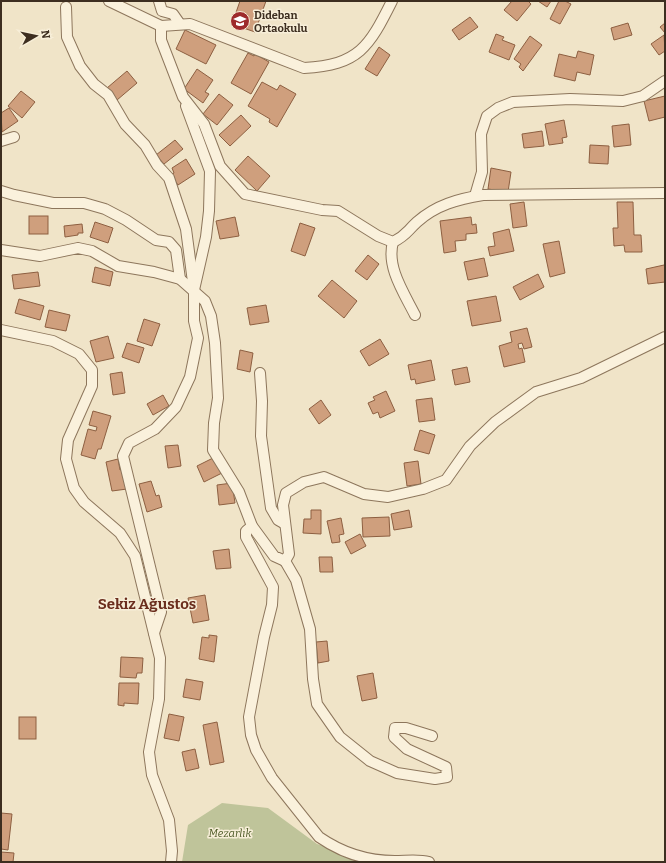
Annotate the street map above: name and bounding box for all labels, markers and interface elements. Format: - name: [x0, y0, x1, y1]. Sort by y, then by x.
- place label: Dideban Ortaokulu: [254, 9, 308, 35]
- school or university icon: Dideban Ortaokulu: [229, 10, 251, 32]
- north arrow: [16, 16, 56, 56]
- text: N: [38, 29, 53, 40]
- district label: Sekiz Ağustos: [98, 595, 196, 613]
- park label: Mezarlık: [209, 827, 253, 840]

